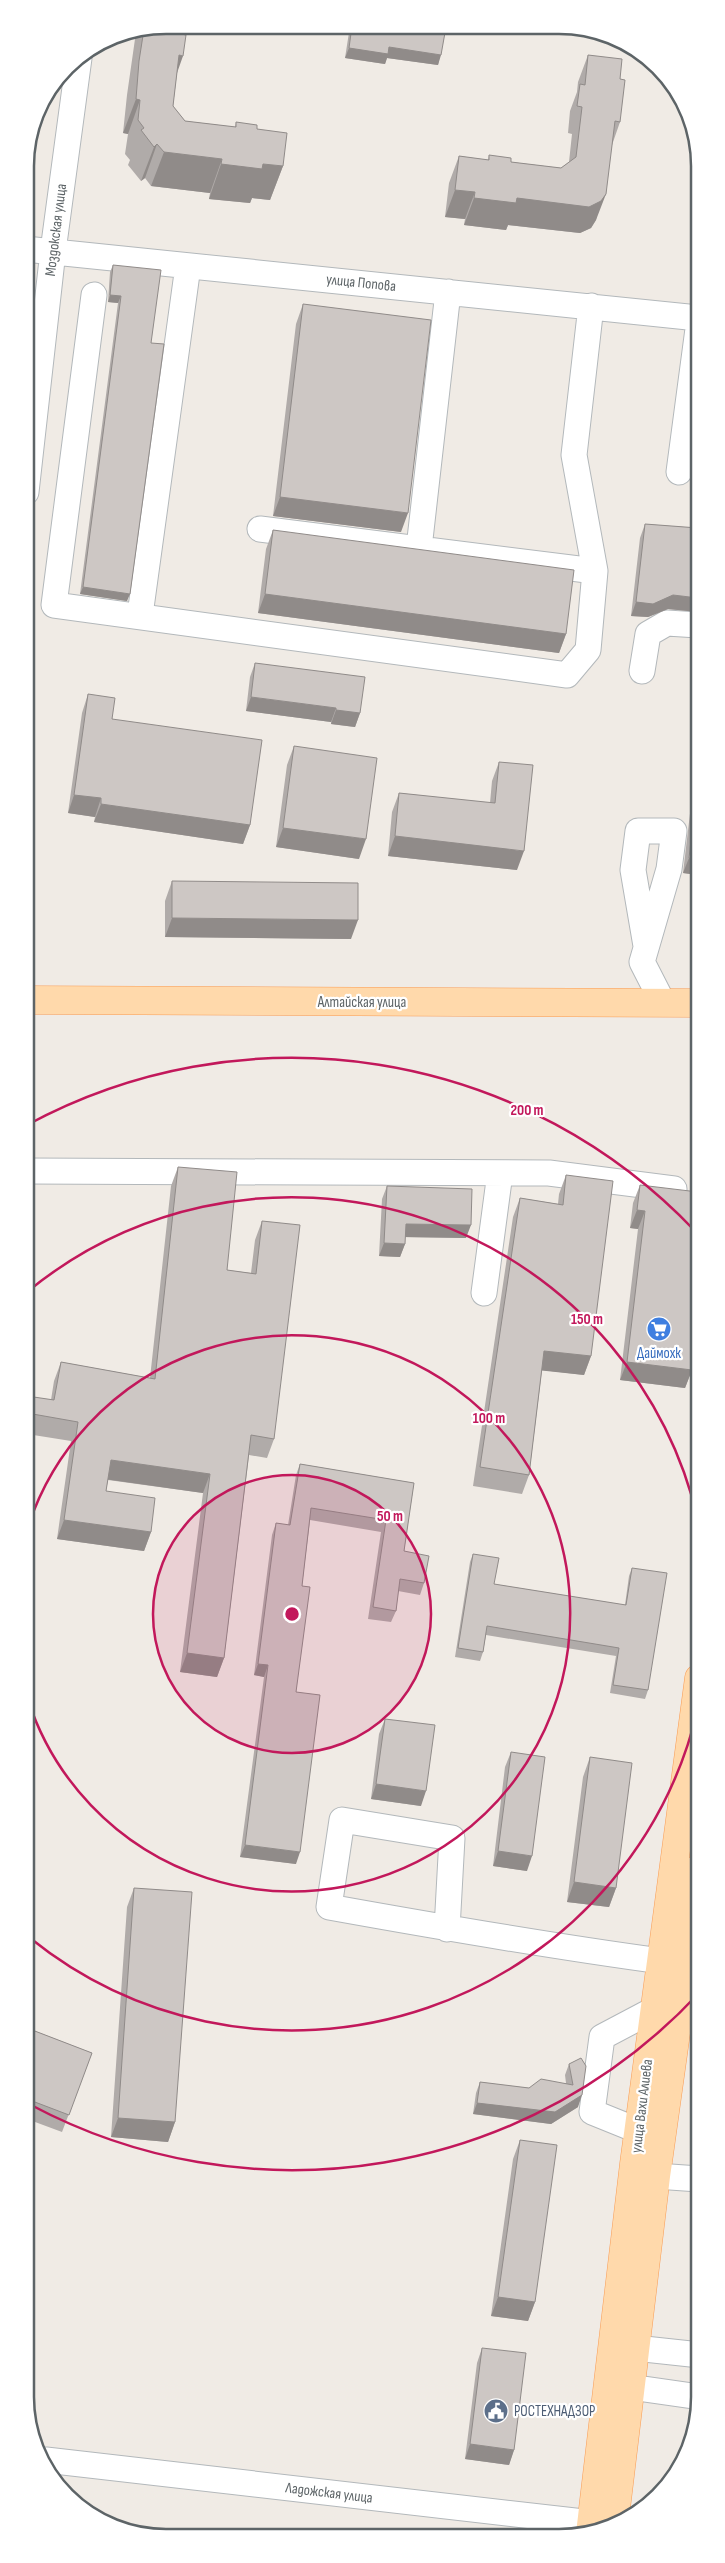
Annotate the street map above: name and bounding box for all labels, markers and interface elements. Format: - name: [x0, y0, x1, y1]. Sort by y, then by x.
- street label: Моздокская улица: [41, 182, 71, 277]
- street label: улица Попова: [325, 270, 397, 296]
- street label: Алтайская улица: [317, 993, 406, 1012]
- text: 200 m: [510, 1101, 544, 1120]
- text: 150 m: [571, 1310, 603, 1329]
- supermarket icon: Даймохк: [646, 1316, 672, 1342]
- place label: Даймохк: [637, 1344, 681, 1363]
- text: 100 m: [473, 1409, 505, 1428]
- text: 50 m: [377, 1507, 403, 1526]
- centre of rings: [283, 1605, 301, 1623]
- street label: улица Вахи Алиева: [627, 2058, 657, 2154]
- public building icon: РОСТЕХНАДЗОР: [483, 2398, 509, 2424]
- place label: РОСТЕХНАДЗОР: [514, 2402, 595, 2421]
- street label: Ладожская улица: [283, 2478, 374, 2508]

